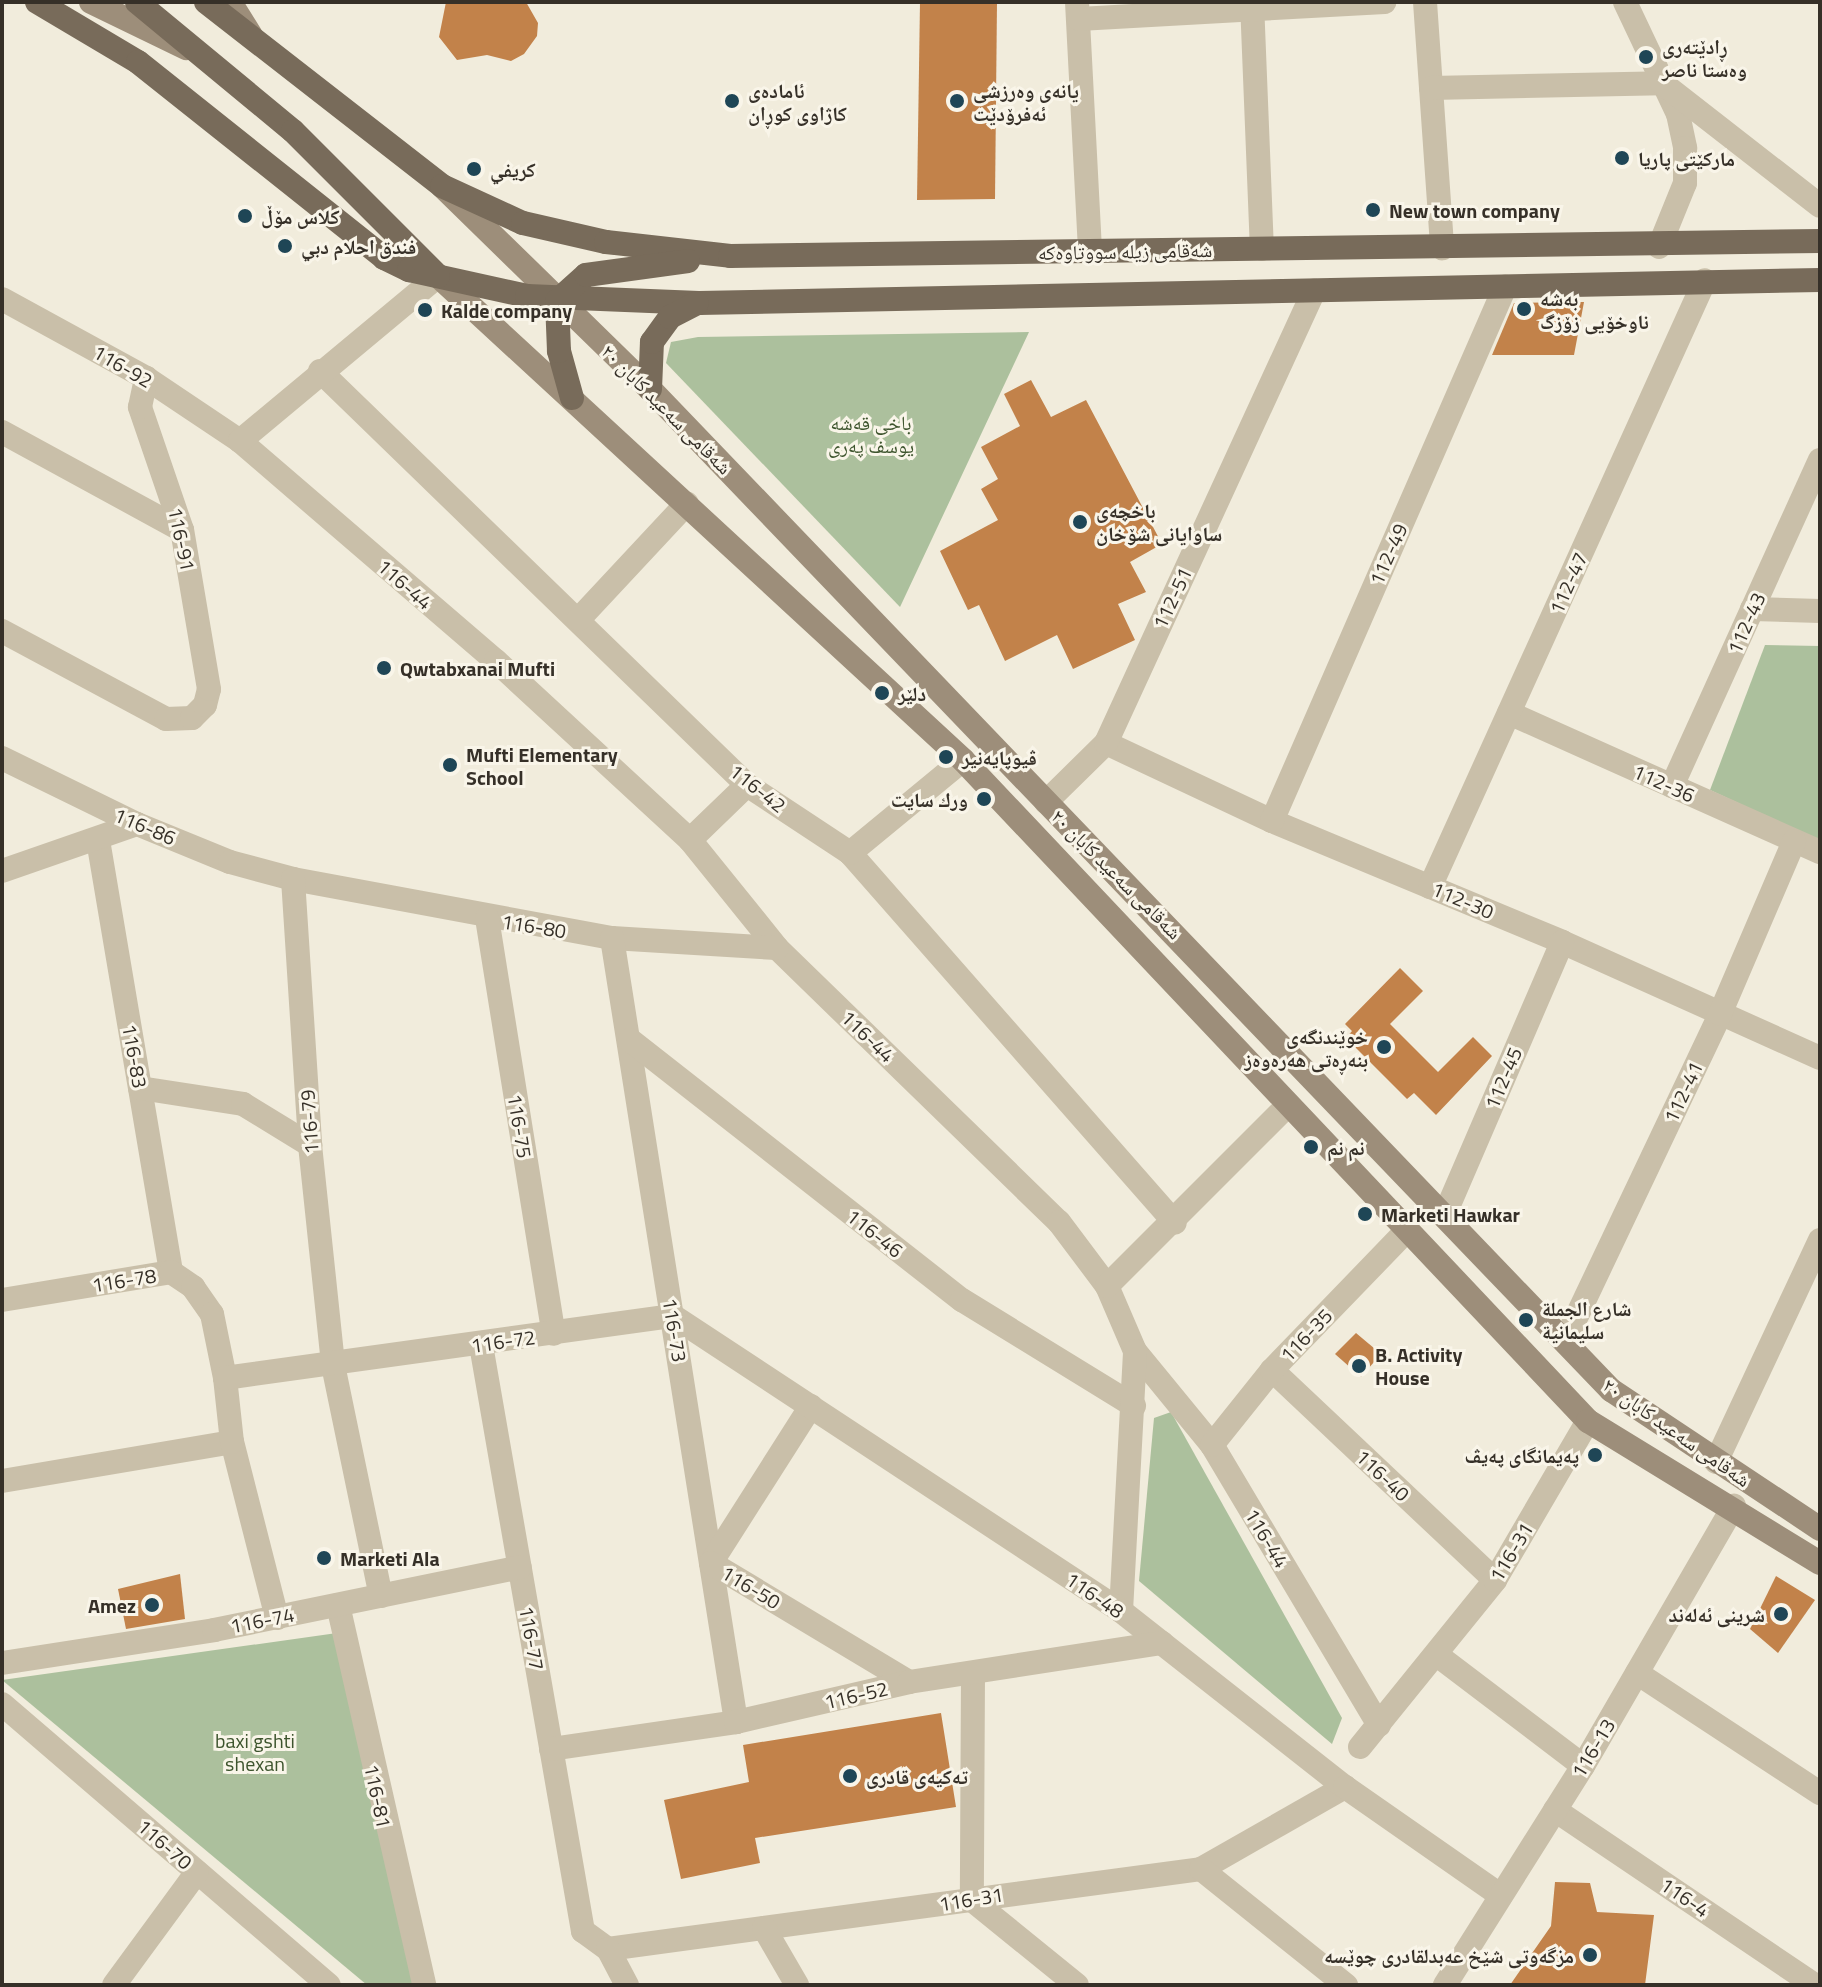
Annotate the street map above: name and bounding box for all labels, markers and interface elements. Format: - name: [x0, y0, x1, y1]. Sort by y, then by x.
- place label: ڕادێتەری وەستا ناصر: [1662, 34, 1747, 81]
- marker: ڕادێتەری وەستا ناصر: [1637, 48, 1655, 66]
- place label: ئامادەی کاژاوی کوڕان: [748, 78, 847, 125]
- place label: یانەی وەرزشی ئەفرۆدێت: [973, 78, 1079, 125]
- marker: ئامادەی کاژاوی کوڕان: [723, 92, 741, 110]
- marker: یانەی وەرزشی ئەفرۆدێت: [948, 92, 966, 110]
- place label: مارکێتی پاریا: [1638, 146, 1735, 170]
- marker: مارکێتی پاریا: [1613, 149, 1631, 167]
- place label: كريفي: [490, 157, 536, 181]
- marker: كريفي: [465, 160, 483, 178]
- place label: New town company: [1389, 198, 1560, 222]
- marker: New town company: [1364, 201, 1382, 219]
- place label: کلاس مۆڵ: [261, 204, 340, 228]
- marker: کلاس مۆڵ: [236, 207, 254, 225]
- place label: فندق احلام دبي: [301, 234, 416, 258]
- marker: فندق احلام دبي: [276, 237, 294, 255]
- street label: شەقامی زیلە سووتاوەکە: [1038, 237, 1212, 265]
- place label: بەشە ناوخۆیی زۆزگ: [1540, 286, 1649, 333]
- place label: Kalde company: [441, 298, 572, 322]
- marker: بەشە ناوخۆیی زۆزگ: [1515, 300, 1533, 318]
- marker: Kalde company: [416, 301, 434, 319]
- street label: 116-92: [89, 339, 157, 393]
- street label: شەقامی سەعید کابان ٢٠: [597, 339, 737, 479]
- park label: باخی قەشە یوسف پەری: [828, 411, 914, 458]
- place label: باخچەی ساوایانی شۆخان: [1096, 498, 1222, 545]
- street label: 116-91: [164, 505, 200, 573]
- marker: باخچەی ساوایانی شۆخان: [1071, 513, 1089, 531]
- street label: 112-49: [1364, 520, 1412, 588]
- street label: 112-47: [1544, 549, 1592, 617]
- street label: 116-44: [373, 554, 437, 614]
- street label: 112-51: [1147, 564, 1197, 632]
- street label: 112-43: [1722, 589, 1770, 657]
- place label: Qwtabxanai Mufti: [400, 656, 555, 680]
- marker: Qwtabxanai Mufti: [375, 659, 393, 677]
- place label: دلێر: [898, 681, 926, 705]
- marker: دلێر: [873, 684, 891, 702]
- place label: Mufti Elementary School: [466, 742, 618, 789]
- place label: ڤیوپایەنیر: [962, 745, 1037, 769]
- marker: ڤیوپایەنیر: [937, 748, 955, 766]
- marker: Mufti Elementary School: [441, 756, 459, 774]
- street label: 116-42: [725, 759, 791, 817]
- street label: 112-36: [1630, 759, 1698, 807]
- place label: ورك سايت: [891, 787, 968, 811]
- marker: ورك سايت: [975, 790, 993, 808]
- street label: 116-86: [111, 802, 179, 850]
- street label: شەقامی سەعید کابان ٢٠: [1047, 804, 1187, 944]
- street label: 112-30: [1429, 876, 1497, 924]
- street label: 116-80: [500, 909, 568, 943]
- street label: 116-44: [836, 1005, 900, 1067]
- street label: 116-83: [118, 1022, 152, 1090]
- place label: خوێندنگەی بنەڕەتی هەرەوەز: [1245, 1024, 1368, 1071]
- marker: خوێندنگەی بنەڕەتی هەرەوەز: [1375, 1038, 1393, 1056]
- street label: 112-45: [1479, 1044, 1527, 1112]
- street label: 112-41: [1658, 1058, 1708, 1126]
- street label: 116-79: [295, 1089, 323, 1155]
- street label: 116-75: [503, 1092, 537, 1160]
- place label: نم نم: [1327, 1135, 1365, 1159]
- marker: نم نم: [1302, 1138, 1320, 1156]
- place label: Marketi Hawkar: [1381, 1202, 1520, 1226]
- street label: 116-46: [842, 1204, 908, 1262]
- marker: Marketi Hawkar: [1356, 1205, 1374, 1223]
- street label: 116-78: [90, 1263, 158, 1297]
- street label: 116-73: [658, 1296, 692, 1364]
- place label: شارع الجملة سليمانية: [1542, 1296, 1631, 1343]
- street label: 116-35: [1275, 1303, 1337, 1367]
- marker: شارع الجملة سليمانية: [1517, 1311, 1535, 1329]
- street label: 116-72: [469, 1325, 537, 1357]
- place label: B. Activity House: [1375, 1342, 1462, 1389]
- marker: B. Activity House: [1350, 1357, 1368, 1375]
- street label: شەقامی سەعید کابان ٢٠: [1599, 1372, 1755, 1492]
- place label: پەیمانگای پەیڤ: [1465, 1443, 1579, 1467]
- street label: 116-40: [1351, 1444, 1415, 1506]
- marker: پەیمانگای پەیڤ: [1586, 1446, 1604, 1464]
- street label: 116-44: [1240, 1504, 1294, 1572]
- street label: 116-31: [1484, 1518, 1538, 1586]
- place label: Marketi Ala: [340, 1546, 440, 1570]
- marker: Marketi Ala: [315, 1549, 333, 1567]
- street label: 116-50: [717, 1560, 785, 1614]
- street label: 116-48: [1061, 1567, 1129, 1623]
- place label: Amez: [88, 1593, 136, 1617]
- marker: Amez: [143, 1596, 161, 1614]
- street label: 116-74: [228, 1602, 296, 1638]
- place label: شرینی ئەلەند: [1669, 1602, 1765, 1626]
- street label: 116-77: [515, 1604, 549, 1672]
- marker: شرینی ئەلەند: [1772, 1605, 1790, 1623]
- street label: 116-52: [822, 1676, 890, 1714]
- street label: 116-13: [1566, 1714, 1620, 1782]
- park label: baxi gshti shexan: [215, 1728, 295, 1775]
- street label: 116-81: [360, 1762, 396, 1830]
- place label: تەکیەی قادری: [866, 1764, 968, 1788]
- marker: تەکیەی قادری: [841, 1767, 859, 1785]
- street label: 116-70: [133, 1814, 197, 1874]
- street label: 116-4: [1656, 1872, 1714, 1922]
- street label: 116-31: [937, 1882, 1005, 1916]
- place label: مزگەوتی شێخ عەبدلقادری چوێسە: [1324, 1943, 1574, 1967]
- marker: مزگەوتی شێخ عەبدلقادری چوێسە: [1581, 1946, 1599, 1964]

